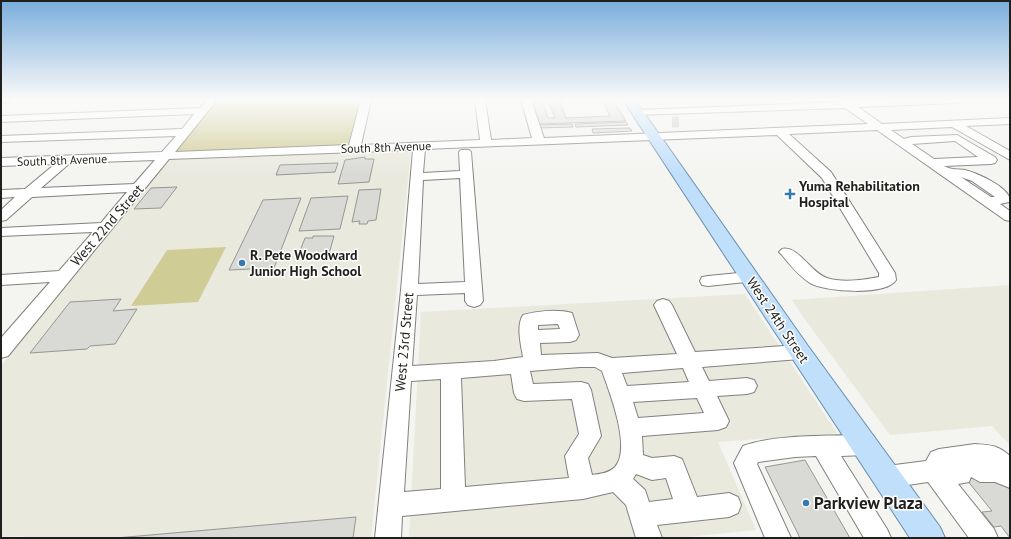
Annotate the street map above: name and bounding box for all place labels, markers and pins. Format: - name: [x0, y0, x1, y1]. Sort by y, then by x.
- place label: Yuma Rehabilitation Hospital: [798, 177, 920, 211]
- marker: Yuma Rehabilitation Hospital: [784, 188, 796, 200]
- place label: R. Pete Woodward Junior High School: [249, 246, 362, 280]
- marker: R. Pete Woodward Junior High School: [237, 258, 247, 268]
- place label: Parkview Plaza: [814, 492, 923, 514]
- marker: Parkview Plaza: [801, 498, 811, 508]

